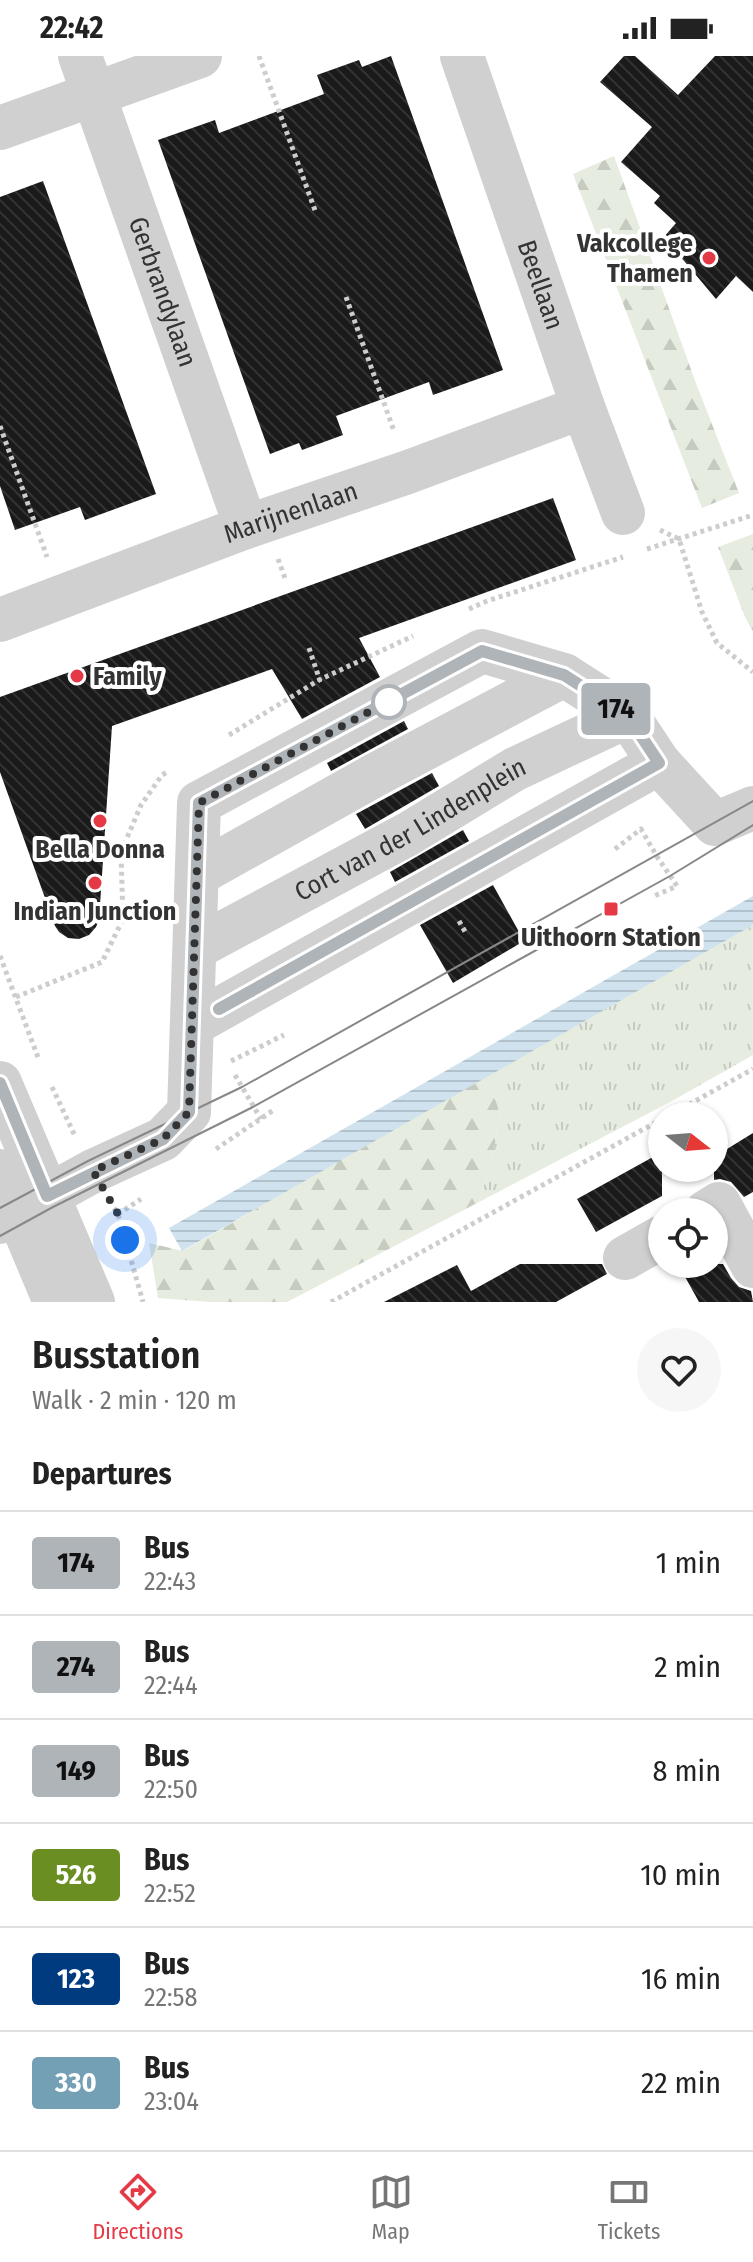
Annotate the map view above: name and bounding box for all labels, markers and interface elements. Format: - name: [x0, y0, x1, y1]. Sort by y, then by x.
- text: 22:42: [40, 10, 103, 46]
- street label: Gerbrandylaan: [122, 213, 203, 371]
- place label: Vakcollege Thamen: [576, 228, 693, 289]
- street label: Beellaan: [511, 236, 570, 334]
- marker: Vakcollege Thamen: [700, 249, 718, 267]
- street label: Marijnenlaan: [219, 475, 362, 550]
- place label: Family: [93, 661, 162, 692]
- marker: Family: [68, 667, 86, 685]
- line badge: 174: [570, 683, 662, 735]
- unlabelled marker: [372, 685, 406, 719]
- text: 174: [597, 692, 635, 725]
- street label: Cort van der Lindenplein: [289, 751, 531, 908]
- marker: Bella Donna: [91, 812, 109, 830]
- place label: Bella Donna: [35, 834, 165, 865]
- marker: Indian Junction: [86, 874, 104, 892]
- place label: Indian Junction: [14, 896, 176, 927]
- marker: Uithoorn Station: [602, 900, 620, 918]
- place label: Uithoorn Station: [521, 922, 701, 953]
- north arrow: [648, 1102, 728, 1182]
- map controls: [648, 1102, 728, 1278]
- button: locate: [648, 1198, 728, 1278]
- your location: [105, 1220, 145, 1260]
- button: heart: [637, 1328, 721, 1412]
- text: Busstation: [32, 1332, 201, 1378]
- text: Walk · 2 min · 120 m: [32, 1385, 237, 1416]
- text: Departures: [32, 1456, 172, 1492]
- text: Bus: [144, 1530, 189, 1566]
- text: 1 min: [656, 1545, 721, 1581]
- text: 174: [57, 1546, 95, 1579]
- text: 22:43: [144, 1566, 196, 1597]
- text: Bus: [144, 1634, 189, 1670]
- text: 2 min: [654, 1649, 721, 1685]
- text: 274: [57, 1650, 95, 1683]
- text: 22:44: [144, 1670, 197, 1701]
- text: Bus: [144, 1738, 189, 1774]
- text: 8 min: [653, 1753, 721, 1789]
- text: 149: [56, 1754, 96, 1787]
- text: 22:50: [144, 1774, 198, 1805]
- text: Bus: [144, 1842, 189, 1878]
- text: 10 min: [640, 1857, 721, 1893]
- text: 526: [55, 1858, 97, 1891]
- text: 22:52: [144, 1878, 196, 1909]
- text: Bus: [144, 1946, 189, 1982]
- text: 16 min: [641, 1961, 721, 1997]
- text: 123: [57, 1962, 95, 1995]
- text: 22:58: [144, 1982, 197, 2013]
- text: Bus: [144, 2050, 189, 2086]
- text: 22 min: [641, 2065, 721, 2101]
- text: 330: [55, 2066, 97, 2099]
- text: 23:04: [144, 2086, 199, 2117]
- tab: Directions: [93, 2170, 184, 2245]
- tab: Map: [369, 2170, 413, 2245]
- tab: Tickets: [598, 2170, 660, 2245]

